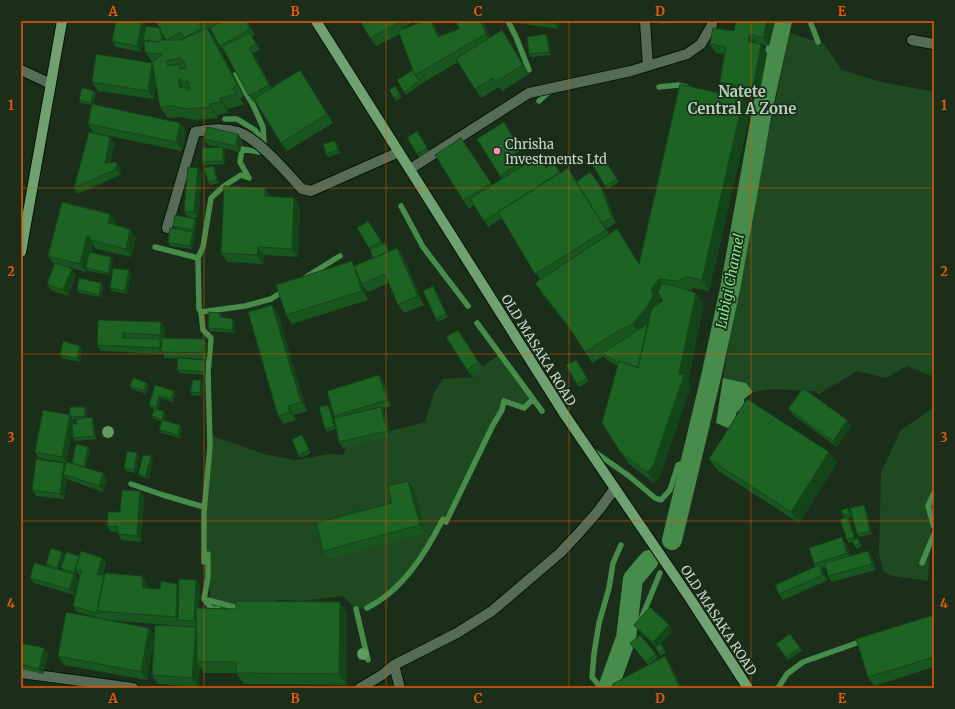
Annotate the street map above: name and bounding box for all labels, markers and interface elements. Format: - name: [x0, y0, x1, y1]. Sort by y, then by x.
- text: A: [107, 3, 118, 20]
- text: B: [290, 3, 300, 20]
- text: C: [474, 3, 483, 20]
- text: D: [655, 3, 665, 20]
- text: E: [838, 3, 847, 20]
- district label: Natete Central A Zone: [688, 82, 796, 118]
- text: 1: [8, 97, 14, 114]
- text: 1: [941, 97, 947, 114]
- place label: Chrisha Investments Ltd: [505, 136, 607, 168]
- marker: Chrisha Investments Ltd: [492, 146, 502, 156]
- water label: Lubigi Channel: [712, 232, 748, 330]
- text: 2: [7, 263, 15, 280]
- text: 2: [940, 263, 948, 280]
- street label: OLD MASAKA ROAD: [497, 291, 580, 409]
- text: 3: [7, 429, 15, 446]
- text: 3: [940, 429, 948, 446]
- street label: OLD MASAKA ROAD: [677, 562, 761, 679]
- text: 4: [7, 595, 16, 612]
- text: 4: [940, 595, 949, 612]
- text: A: [107, 690, 118, 707]
- text: B: [290, 690, 300, 707]
- text: C: [474, 690, 483, 707]
- text: D: [655, 690, 665, 707]
- text: E: [838, 690, 847, 707]

